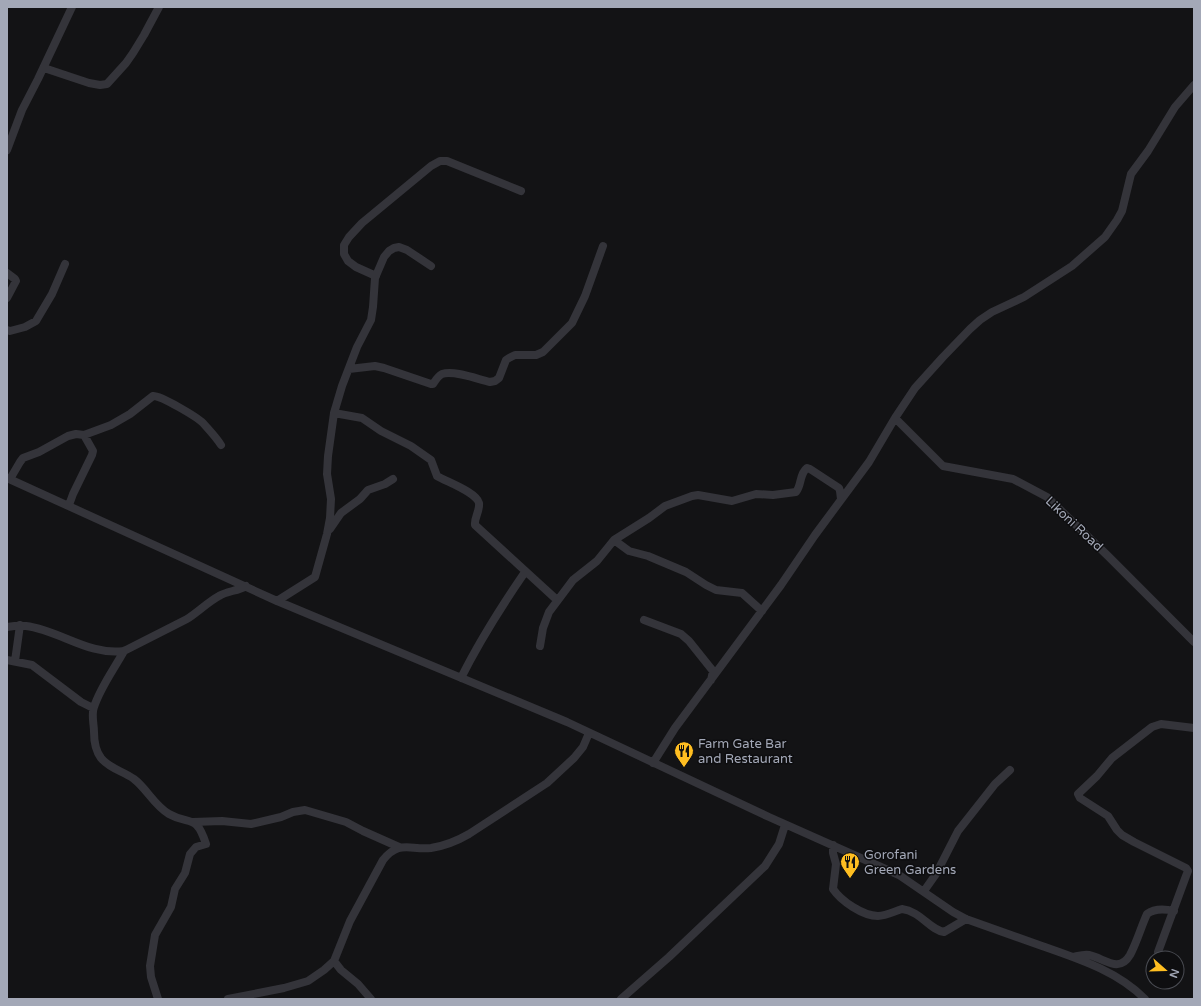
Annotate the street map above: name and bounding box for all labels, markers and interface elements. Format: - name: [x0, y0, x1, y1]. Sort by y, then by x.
- street label: Likoni Road: [1042, 493, 1106, 555]
- place label: Farm Gate Bar and Restaurant: [698, 736, 793, 767]
- restaurant icon: Farm Gate Bar and Restaurant: [673, 740, 695, 768]
- place label: Gorofani Green Gardens: [864, 847, 956, 878]
- restaurant icon: Gorofani Green Gardens: [839, 851, 861, 879]
- north arrow: [1145, 950, 1185, 990]
- text: N: [1166, 967, 1182, 980]

